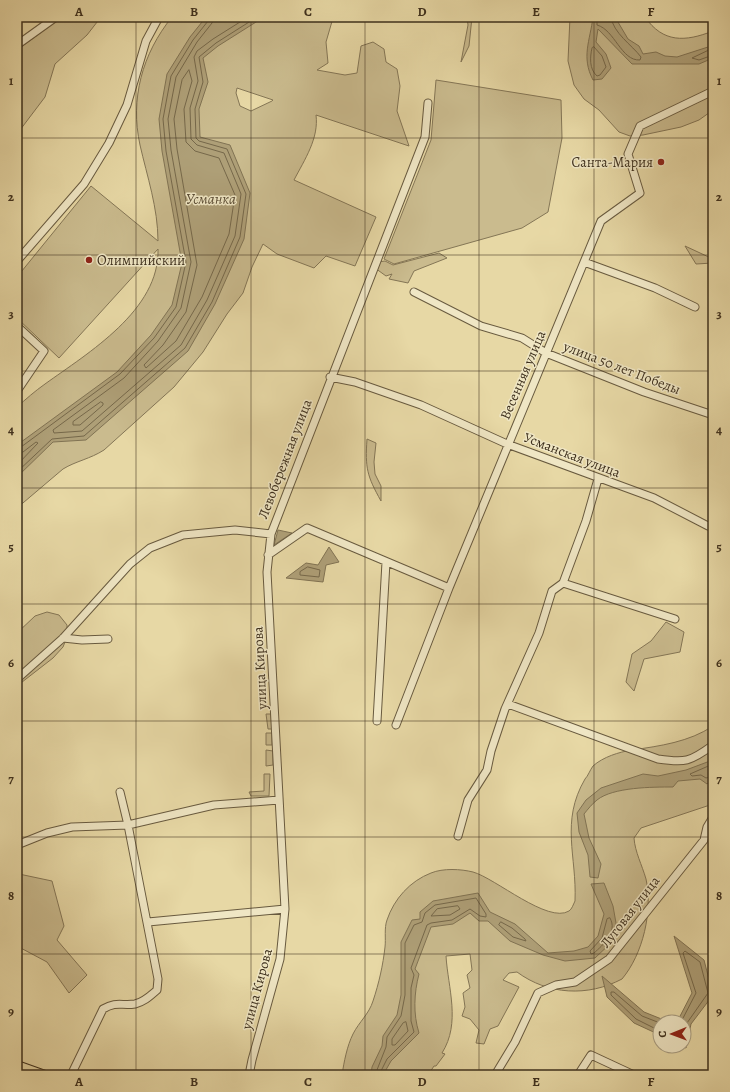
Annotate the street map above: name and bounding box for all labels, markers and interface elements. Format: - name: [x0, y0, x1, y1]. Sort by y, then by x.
- text: A: [74, 3, 84, 20]
- text: B: [190, 3, 198, 20]
- text: C: [304, 3, 312, 20]
- text: D: [417, 3, 427, 20]
- text: E: [532, 3, 540, 20]
- text: F: [648, 3, 655, 20]
- text: 1: [9, 72, 14, 89]
- text: 1: [717, 72, 722, 89]
- place label: Санта-Мария: [572, 153, 653, 172]
- marker: Санта-Мария: [656, 157, 666, 167]
- text: 2: [8, 188, 15, 205]
- text: 2: [716, 188, 723, 205]
- water label: Усманка: [186, 189, 236, 209]
- place label: Олимпийский: [97, 251, 185, 270]
- marker: Олимпийский: [84, 255, 94, 265]
- text: 3: [8, 305, 14, 322]
- text: 3: [716, 305, 722, 322]
- street label: Весенняя улица: [496, 327, 551, 423]
- street label: улица 50 лет Победы: [560, 337, 683, 399]
- street label: Левобережная улица: [253, 396, 317, 521]
- text: 4: [8, 421, 14, 438]
- text: 4: [716, 421, 722, 438]
- street label: Усманская улица: [521, 428, 623, 482]
- text: 5: [8, 538, 14, 555]
- text: 5: [716, 538, 722, 555]
- street label: улица Кирова: [248, 625, 272, 711]
- text: 6: [8, 654, 14, 671]
- text: 6: [716, 654, 722, 671]
- text: 7: [8, 770, 14, 787]
- text: 7: [716, 770, 722, 787]
- street label: Луговая улица: [596, 872, 664, 952]
- text: 8: [8, 887, 14, 904]
- text: 8: [716, 887, 722, 904]
- street label: улица Кирова: [237, 946, 277, 1033]
- text: 9: [8, 1003, 14, 1020]
- text: 9: [716, 1003, 722, 1020]
- north arrow: [652, 1014, 692, 1054]
- text: С: [655, 1030, 670, 1038]
- text: A: [74, 1073, 84, 1090]
- text: B: [190, 1073, 198, 1090]
- text: C: [304, 1073, 312, 1090]
- text: D: [417, 1073, 427, 1090]
- text: E: [532, 1073, 540, 1090]
- text: F: [648, 1073, 655, 1090]

